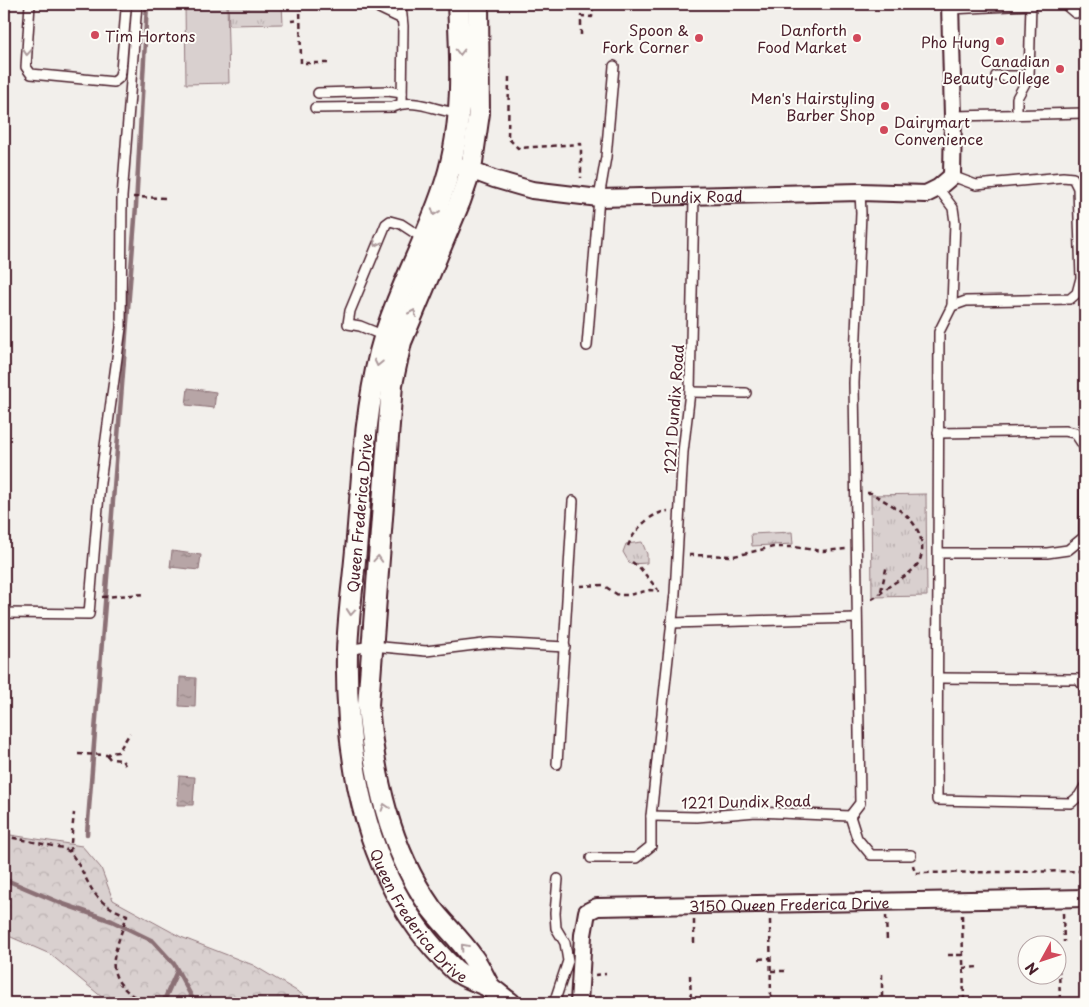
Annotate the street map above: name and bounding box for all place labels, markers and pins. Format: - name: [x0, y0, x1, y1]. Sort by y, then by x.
- place label: Spoon & Fork Corner: [602, 18, 689, 58]
- place label: Danforth Food Market: [757, 18, 847, 58]
- place label: Tim Hortons: [105, 24, 195, 47]
- marker: Tim Hortons: [89, 29, 101, 41]
- place label: Pho Hung: [921, 30, 990, 53]
- marker: Spoon & Fork Corner: [693, 32, 705, 44]
- marker: Danforth Food Market: [851, 32, 863, 44]
- marker: Pho Hung: [994, 35, 1006, 47]
- place label: Canadian Beauty College: [942, 49, 1050, 89]
- marker: Canadian Beauty College: [1054, 63, 1066, 75]
- place label: Men's Hairstyling Barber Shop: [750, 86, 875, 126]
- marker: Men's Hairstyling Barber Shop: [879, 100, 891, 112]
- place label: Dairymart Convenience: [894, 110, 983, 150]
- marker: Dairymart Convenience: [878, 124, 890, 136]

